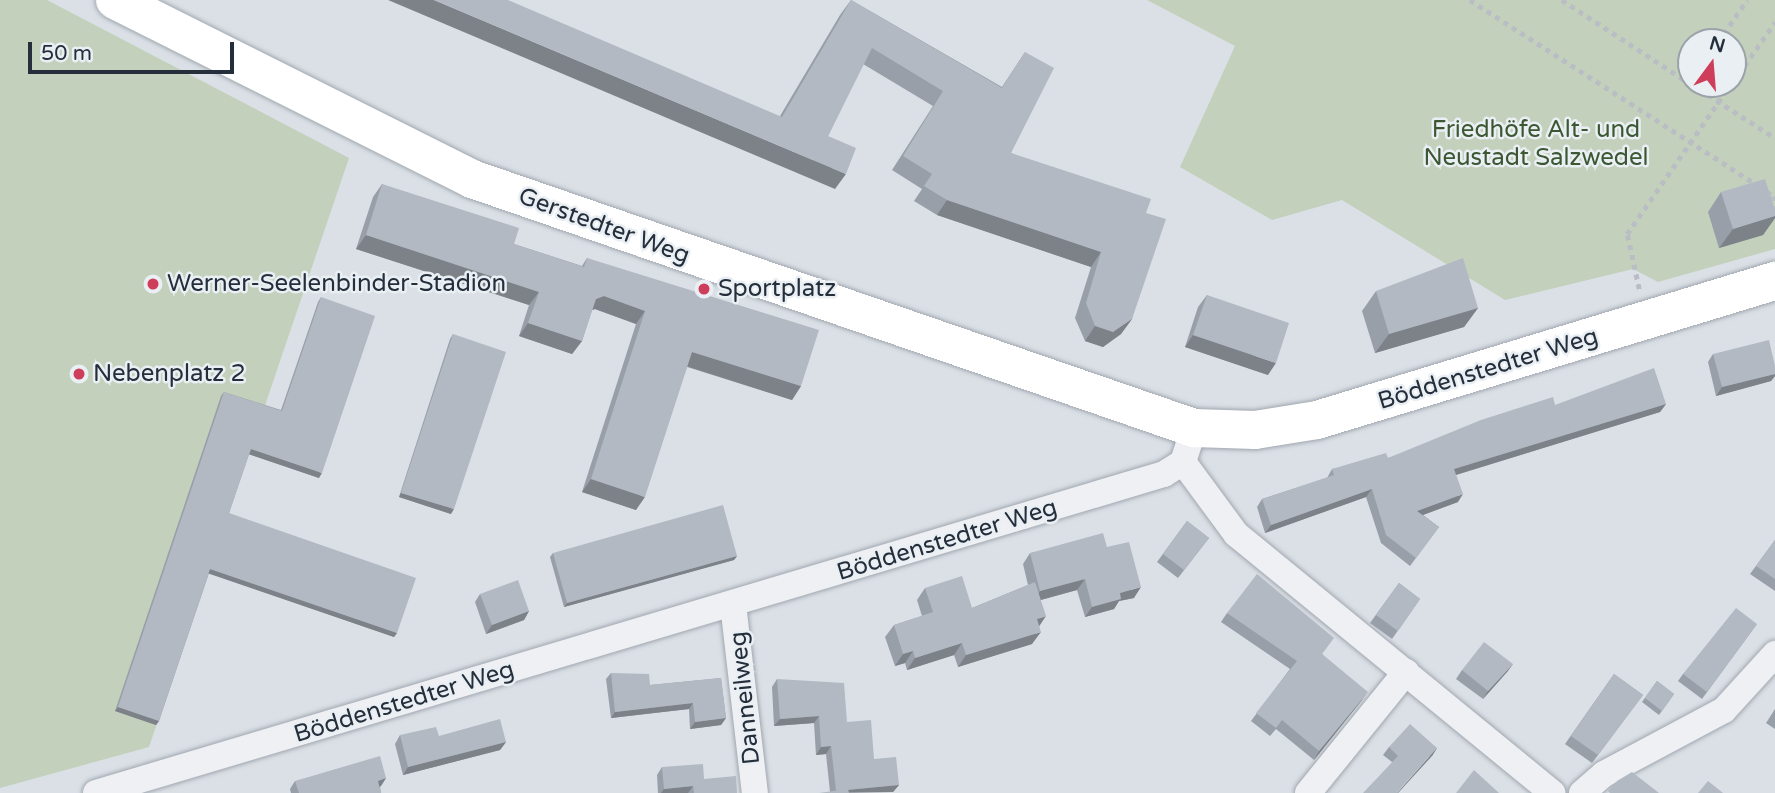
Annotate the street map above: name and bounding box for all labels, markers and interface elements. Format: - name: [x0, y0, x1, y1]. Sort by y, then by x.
- scale bar: [32, 28, 238, 72]
- north arrow: [1677, 28, 1747, 98]
- text: N: [1707, 32, 1728, 57]
- text: 50 m: [41, 41, 92, 66]
- park label: Friedhöfe Alt- und Neustadt Salzwedel: [1423, 116, 1649, 172]
- street label: Gerstedter Weg: [514, 182, 694, 270]
- place label: Werner-Seelenbinder-Stadion: [167, 270, 506, 298]
- place label: Sportplatz: [718, 275, 836, 303]
- marker: Werner-Seelenbinder-Stadion: [145, 276, 161, 292]
- marker: Sportplatz: [696, 281, 712, 297]
- street label: Böddenstedter Weg: [1374, 322, 1602, 416]
- place label: Nebenplatz 2: [93, 360, 246, 388]
- marker: Nebenplatz 2: [71, 366, 87, 382]
- street label: Böddenstedter Weg: [833, 493, 1061, 587]
- street label: Danneilweg: [724, 630, 766, 766]
- street label: Böddenstedter Weg: [290, 655, 518, 749]

